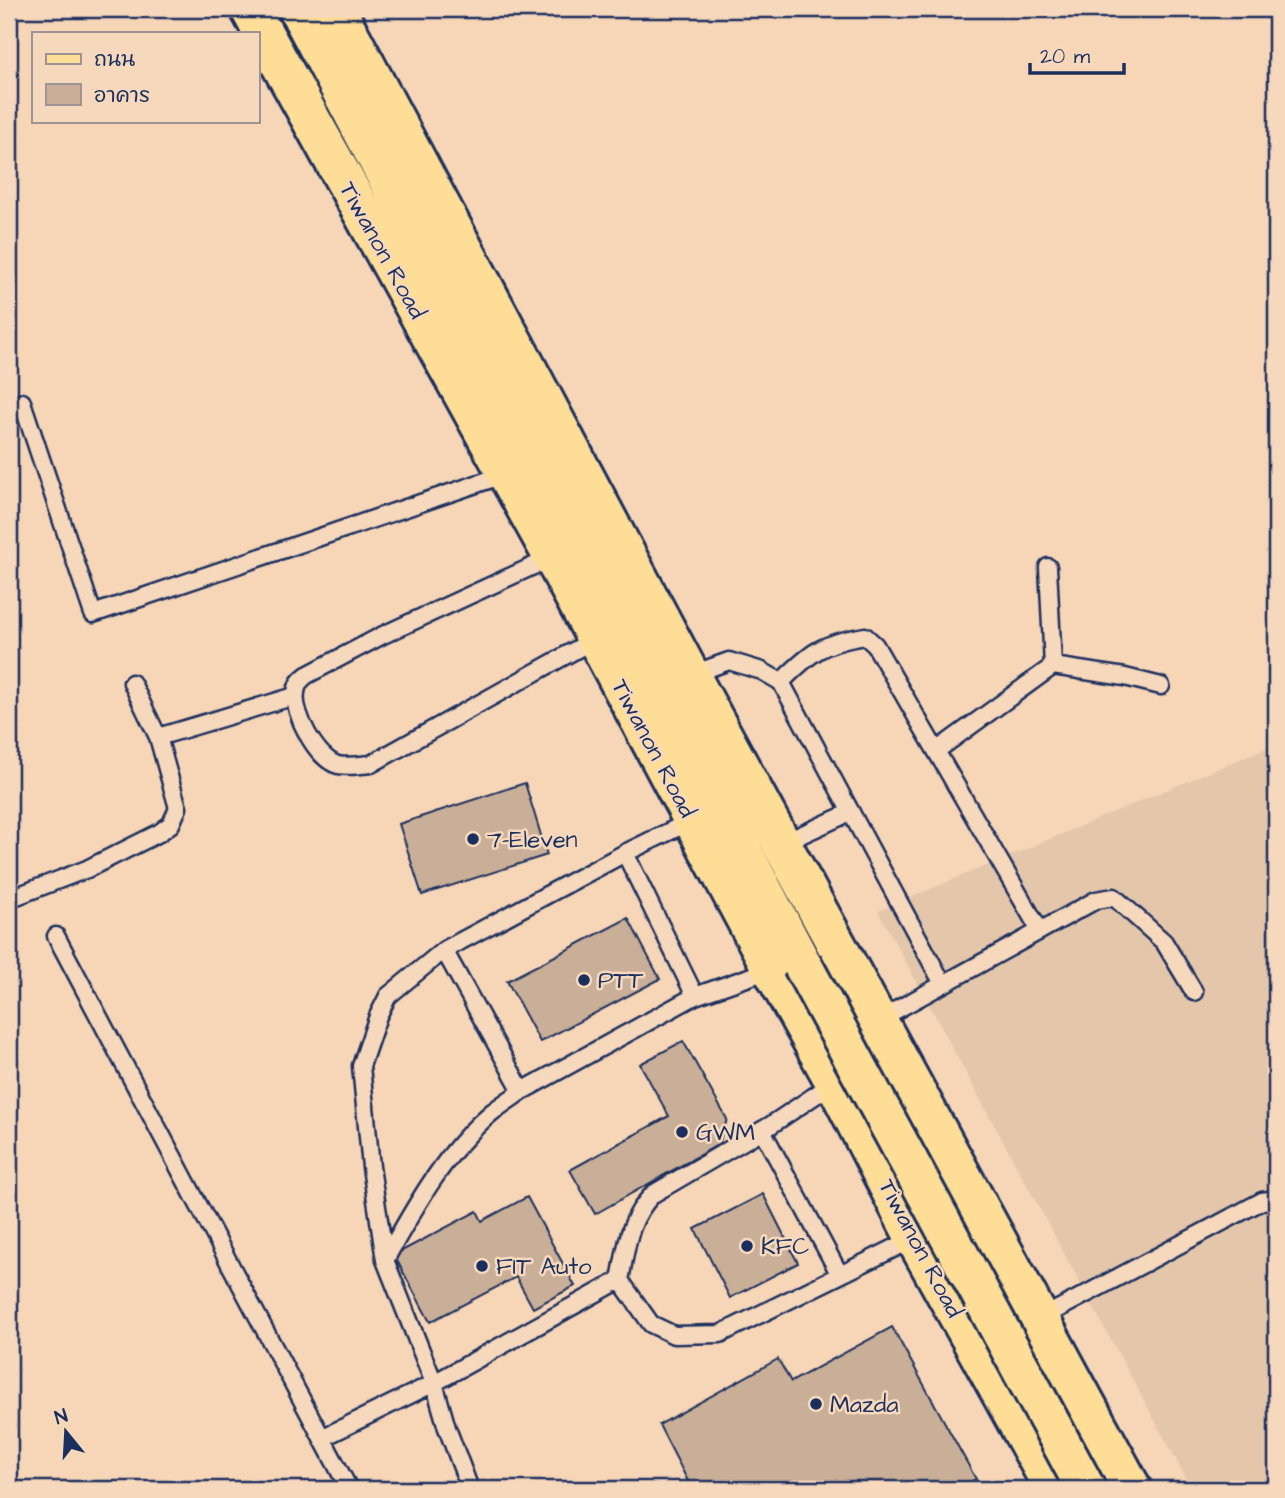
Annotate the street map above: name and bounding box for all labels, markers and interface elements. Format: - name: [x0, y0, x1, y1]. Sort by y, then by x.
- legend: [32, 32, 259, 122]
- scale bar: [1030, 32, 1124, 76]
- text: 20 m: [1040, 42, 1091, 71]
- text: ถนน: [94, 45, 135, 74]
- text: อาคาร: [94, 81, 150, 110]
- street label: Tiwanon Road: [330, 176, 434, 325]
- street label: Tiwanon Road: [602, 673, 704, 824]
- place label: 7-Eleven: [487, 823, 578, 857]
- marker: 7-Eleven: [465, 831, 481, 847]
- place label: PTT: [598, 964, 643, 998]
- marker: PTT: [576, 972, 592, 988]
- place label: GWM: [696, 1116, 755, 1150]
- marker: GWM: [674, 1124, 690, 1140]
- street label: Tiwanon Road: [869, 1173, 971, 1324]
- place label: KFC: [761, 1230, 809, 1264]
- marker: KFC: [739, 1238, 755, 1254]
- place label: FIT Auto: [496, 1250, 592, 1284]
- marker: FIT Auto: [474, 1258, 490, 1274]
- place label: Mazda: [830, 1388, 898, 1422]
- north arrow: [32, 1396, 102, 1466]
- marker: Mazda: [808, 1396, 824, 1412]
- text: N: [51, 1403, 71, 1432]

